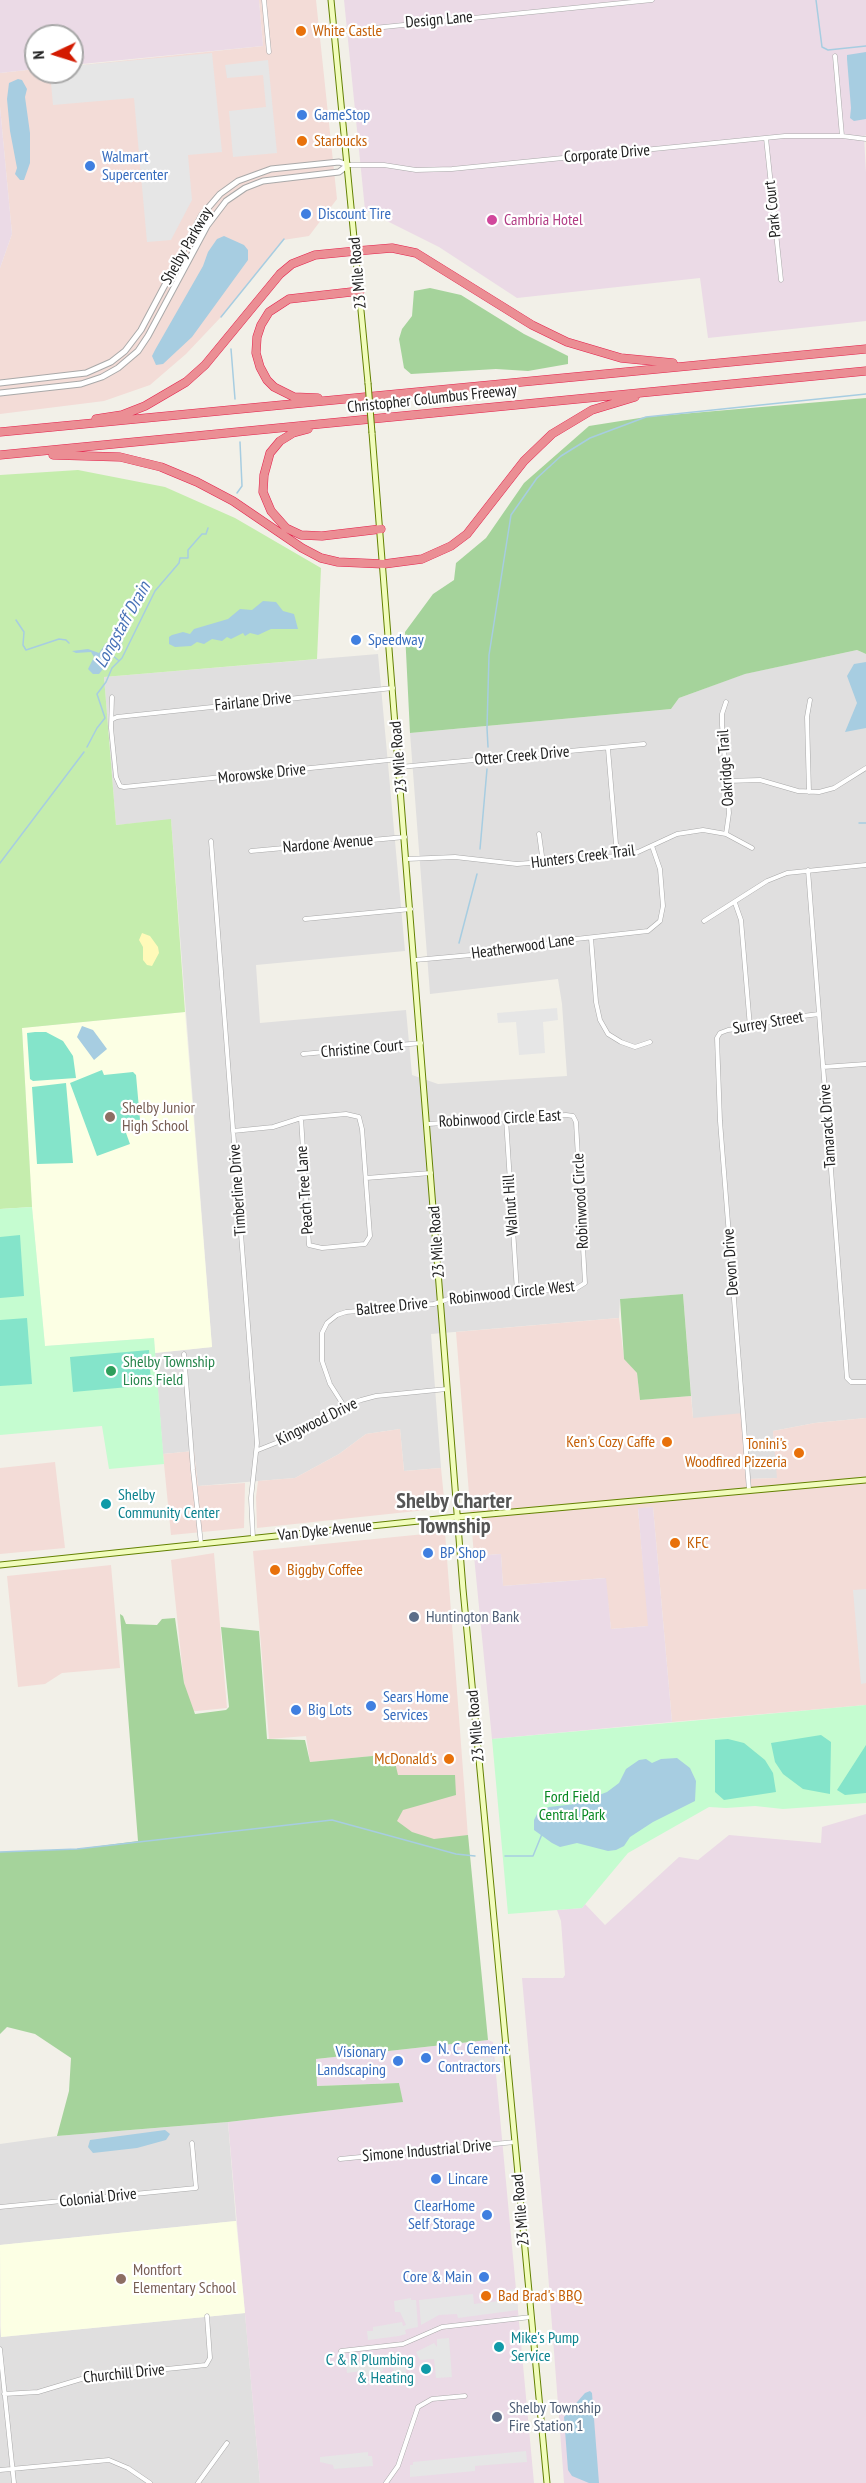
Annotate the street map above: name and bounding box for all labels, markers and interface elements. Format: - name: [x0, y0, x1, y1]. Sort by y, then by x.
- street label: Design Lane: [404, 7, 474, 33]
- place label: White Castle: [313, 21, 382, 41]
- north arrow: [24, 24, 84, 84]
- marker: White Castle: [294, 24, 308, 38]
- text: N: [28, 50, 48, 60]
- place label: GameStop: [314, 105, 370, 125]
- marker: GameStop: [295, 108, 309, 122]
- place label: Starbucks: [314, 131, 367, 151]
- marker: Starbucks: [295, 134, 309, 148]
- street label: Corporate Drive: [563, 141, 651, 167]
- place label: Walmart Supercenter: [102, 147, 168, 185]
- marker: Walmart Supercenter: [83, 159, 97, 173]
- street label: Park Court: [760, 180, 786, 238]
- street label: Shelby Parkway: [157, 204, 217, 288]
- place label: Discount Tire: [318, 204, 391, 224]
- marker: Discount Tire: [299, 207, 313, 221]
- place label: Cambria Hotel: [504, 210, 583, 230]
- marker: Cambria Hotel: [485, 213, 499, 227]
- street label: 23 Mile Road: [345, 236, 371, 310]
- street label: Christopher Columbus Freeway: [346, 381, 518, 417]
- water label: Longstaff Drain: [91, 578, 155, 672]
- place label: Speedway: [368, 630, 424, 650]
- marker: Speedway: [349, 633, 363, 647]
- street label: Fairlane Drive: [214, 688, 292, 716]
- street label: 23 Mile Road: [386, 720, 412, 794]
- street label: Oakridge Trail: [714, 729, 738, 807]
- street label: Otter Creek Drive: [474, 742, 570, 770]
- street label: Morowske Drive: [217, 760, 307, 788]
- street label: Nardone Avenue: [282, 830, 374, 858]
- street label: Hunters Creek Trail: [530, 841, 636, 873]
- street label: Heatherwood Lane: [470, 930, 576, 964]
- street label: Surrey Street: [731, 1007, 805, 1039]
- street label: Christine Court: [320, 1036, 404, 1062]
- street label: Tamarack Drive: [815, 1083, 841, 1169]
- place label: Shelby Junior High School: [122, 1098, 195, 1136]
- street label: Robinwood Circle East: [438, 1106, 562, 1132]
- marker: Shelby Junior High School: [103, 1110, 117, 1124]
- street label: Timberline Drive: [225, 1143, 251, 1237]
- street label: Peach Tree Lane: [292, 1145, 318, 1235]
- street label: Robinwood Circle: [569, 1153, 593, 1249]
- street label: Walnut Hill: [499, 1174, 523, 1236]
- street label: 23 Mile Road: [425, 1205, 449, 1279]
- street label: Devon Drive: [719, 1228, 743, 1296]
- street label: Robinwood Circle West: [448, 1277, 576, 1309]
- street label: Baltree Drive: [355, 1294, 429, 1320]
- place label: Shelby Township Lions Field: [123, 1352, 215, 1390]
- marker: Shelby Township Lions Field: [104, 1364, 118, 1378]
- street label: Kingwood Drive: [273, 1394, 361, 1450]
- place label: Ken's Cozy Caffe: [566, 1432, 655, 1452]
- place label: Tonini's Woodfired Pizzeria: [685, 1434, 787, 1472]
- marker: Ken's Cozy Caffe: [660, 1435, 674, 1449]
- marker: Tonini's Woodfired Pizzeria: [792, 1446, 806, 1460]
- place label: Shelby Community Center: [118, 1485, 220, 1523]
- district label: Shelby Charter Township: [396, 1489, 512, 1540]
- marker: Shelby Community Center: [99, 1497, 113, 1511]
- street label: Van Dyke Avenue: [277, 1517, 373, 1545]
- place label: KFC: [687, 1533, 709, 1553]
- marker: KFC: [668, 1536, 682, 1550]
- place label: BP Shop: [440, 1543, 486, 1563]
- marker: BP Shop: [421, 1546, 435, 1560]
- place label: Biggby Coffee: [287, 1560, 363, 1580]
- marker: Biggby Coffee: [268, 1563, 282, 1577]
- place label: Huntington Bank: [426, 1607, 519, 1627]
- marker: Huntington Bank: [407, 1610, 421, 1624]
- place label: Sears Home Services: [383, 1687, 449, 1725]
- street label: 23 Mile Road: [463, 1689, 489, 1763]
- marker: Sears Home Services: [364, 1699, 378, 1713]
- place label: Big Lots: [308, 1700, 352, 1720]
- marker: Big Lots: [289, 1703, 303, 1717]
- place label: McDonald's: [374, 1749, 437, 1769]
- marker: McDonald's: [442, 1752, 456, 1766]
- park label: Ford Field Central Park: [539, 1787, 605, 1825]
- place label: N. C. Cement Contractors: [438, 2039, 508, 2077]
- place label: Visionary Landscaping: [317, 2042, 386, 2080]
- marker: N. C. Cement Contractors: [419, 2051, 433, 2065]
- marker: Visionary Landscaping: [391, 2054, 405, 2068]
- street label: Simone Industrial Drive: [362, 2136, 492, 2166]
- place label: Lincare: [448, 2169, 488, 2189]
- marker: Lincare: [429, 2172, 443, 2186]
- street label: 23 Mile Road: [508, 2173, 534, 2247]
- street label: Colonial Drive: [58, 2184, 138, 2212]
- place label: ClearHome Self Storage: [408, 2196, 475, 2234]
- marker: ClearHome Self Storage: [480, 2208, 494, 2222]
- place label: Montfort Elementary School: [133, 2260, 236, 2298]
- place label: Core & Main: [403, 2267, 472, 2287]
- marker: Core & Main: [477, 2270, 491, 2284]
- marker: Montfort Elementary School: [114, 2272, 128, 2286]
- place label: Bad Brad's BBQ: [498, 2286, 582, 2306]
- marker: Bad Brad's BBQ: [479, 2289, 493, 2303]
- place label: Mike's Pump Service: [511, 2328, 579, 2366]
- marker: Mike's Pump Service: [492, 2340, 506, 2354]
- place label: C & R Plumbing & Heating: [326, 2350, 414, 2388]
- street label: Churchill Drive: [82, 2360, 166, 2388]
- marker: C & R Plumbing & Heating: [419, 2362, 433, 2376]
- place label: Shelby Township Fire Station 1: [509, 2398, 601, 2436]
- marker: Shelby Township Fire Station 1: [490, 2410, 504, 2424]

